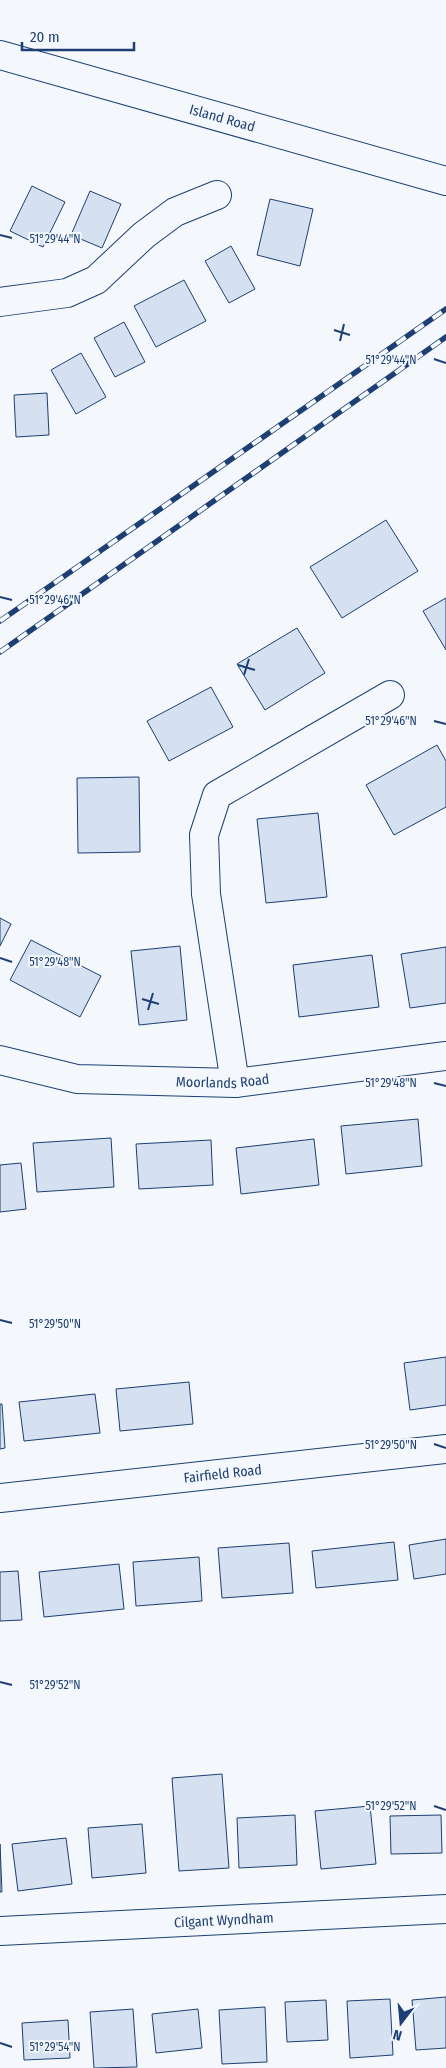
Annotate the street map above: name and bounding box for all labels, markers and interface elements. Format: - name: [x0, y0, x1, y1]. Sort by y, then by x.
- scale bar: [22, 20, 135, 52]
- text: 20 m: [30, 28, 60, 46]
- street label: Island Road: [188, 100, 257, 135]
- text: 51°29'44"N: [29, 232, 81, 246]
- text: 51°29'44"N: [365, 353, 417, 367]
- text: 51°29'46"N: [29, 593, 81, 607]
- text: 51°29'46"N: [365, 714, 417, 728]
- text: 51°29'48"N: [29, 955, 81, 969]
- street label: Moorlands Road: [176, 1070, 270, 1092]
- text: 51°29'48"N: [365, 1076, 417, 1090]
- text: 51°29'50"N: [29, 1317, 81, 1331]
- text: 51°29'50"N: [365, 1438, 417, 1452]
- street label: Fairfield Road: [183, 1461, 263, 1486]
- text: 51°29'52"N: [29, 1678, 81, 1692]
- text: 51°29'52"N: [365, 1799, 417, 1813]
- street label: Cilgant Wyndham: [174, 1909, 274, 1931]
- north arrow: [376, 1998, 426, 2048]
- text: N: [391, 2026, 404, 2044]
- text: 51°29'54"N: [29, 2040, 81, 2054]

